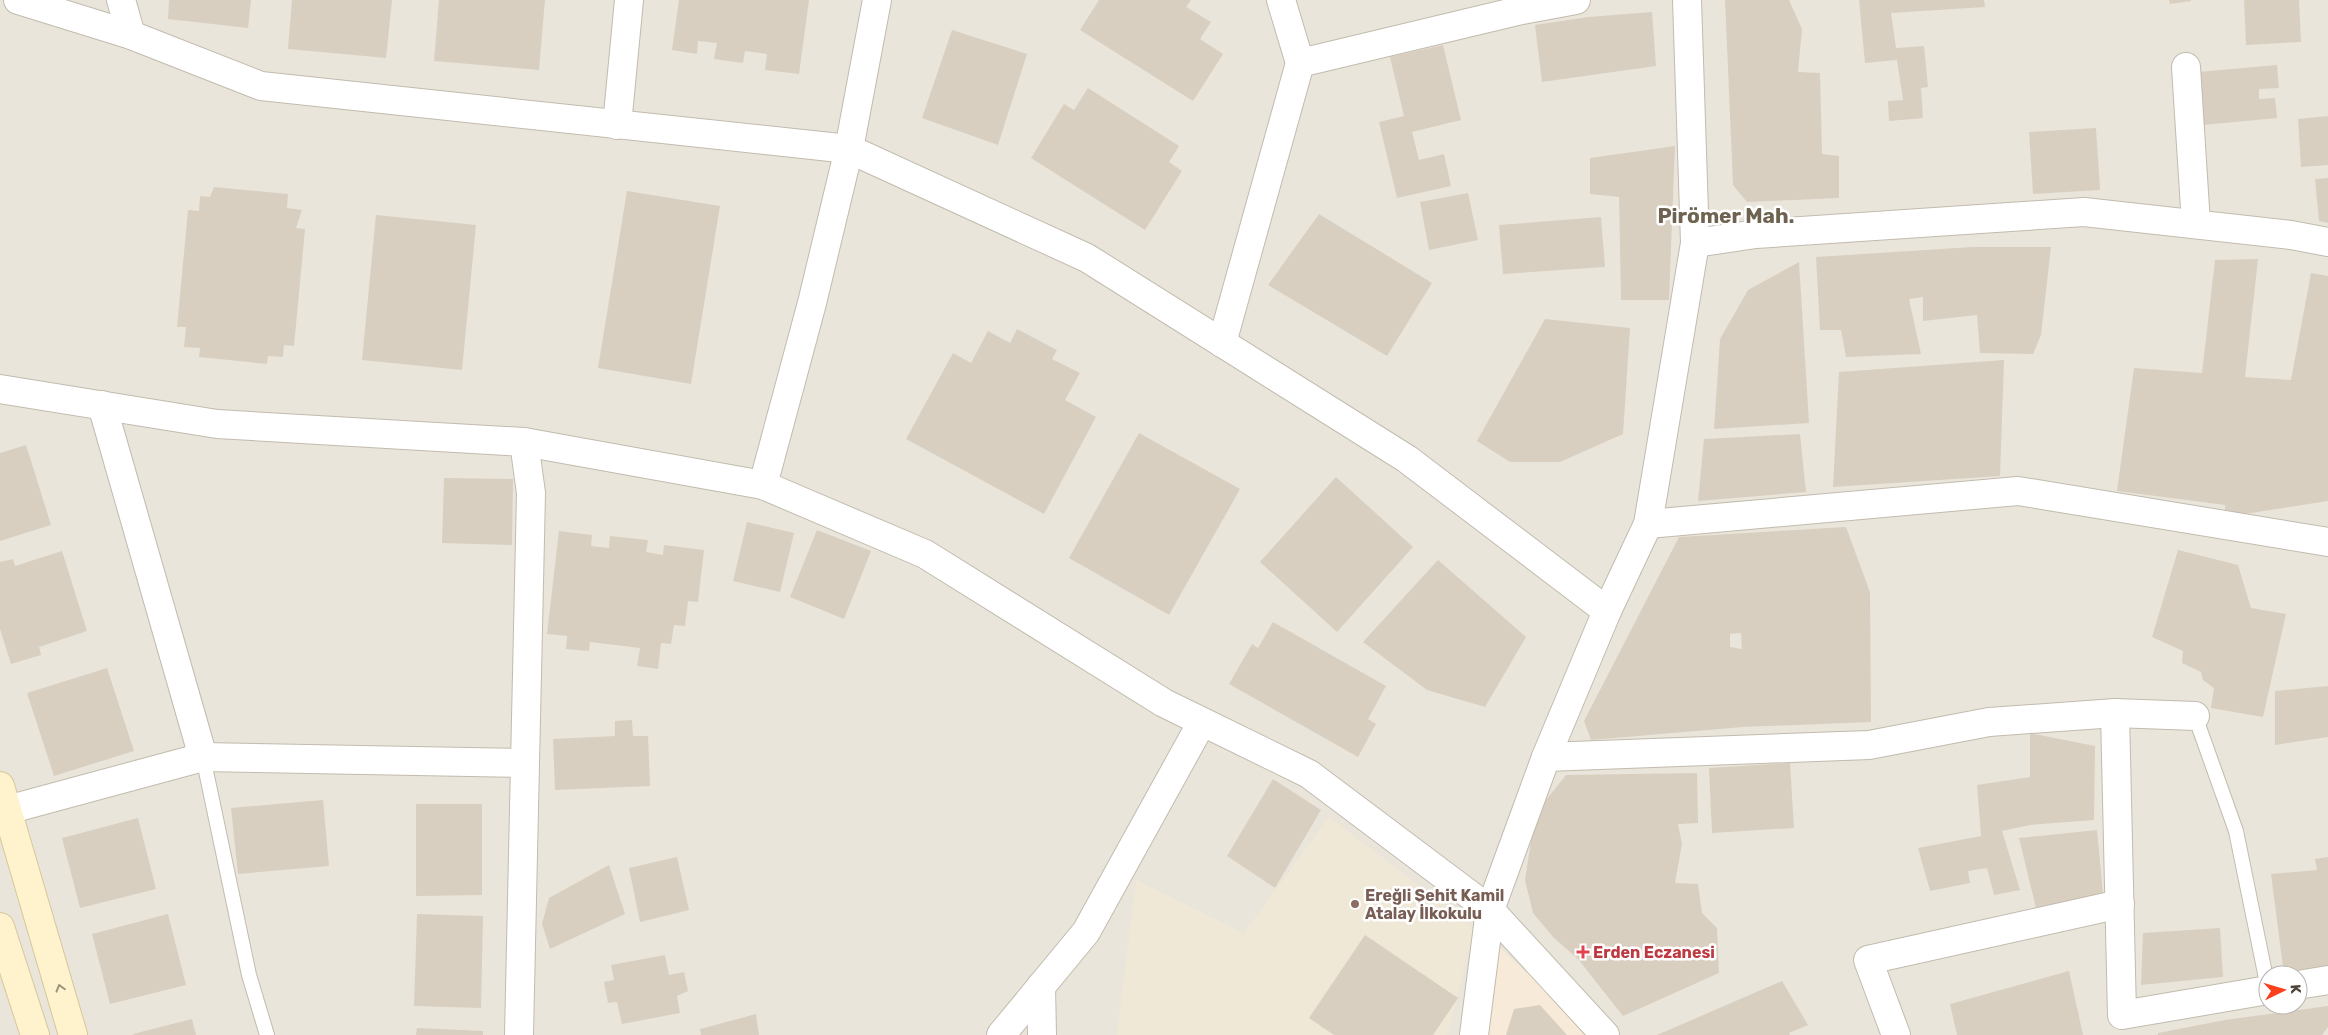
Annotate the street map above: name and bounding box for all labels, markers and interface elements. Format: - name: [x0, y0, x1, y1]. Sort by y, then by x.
- district label: Pirömer Mah.: [1657, 203, 1795, 228]
- place label: Ereğli Şehit Kamil Atalay İlkokulu: [1365, 886, 1504, 923]
- marker: Ereğli Şehit Kamil Atalay İlkokulu: [1349, 898, 1361, 910]
- place label: Erden Eczanesi: [1593, 943, 1715, 962]
- marker: Erden Eczanesi: [1577, 946, 1589, 958]
- north arrow: [2258, 965, 2308, 1015]
- one-way arrow: [55, 984, 66, 993]
- text: K: [2287, 984, 2304, 995]

